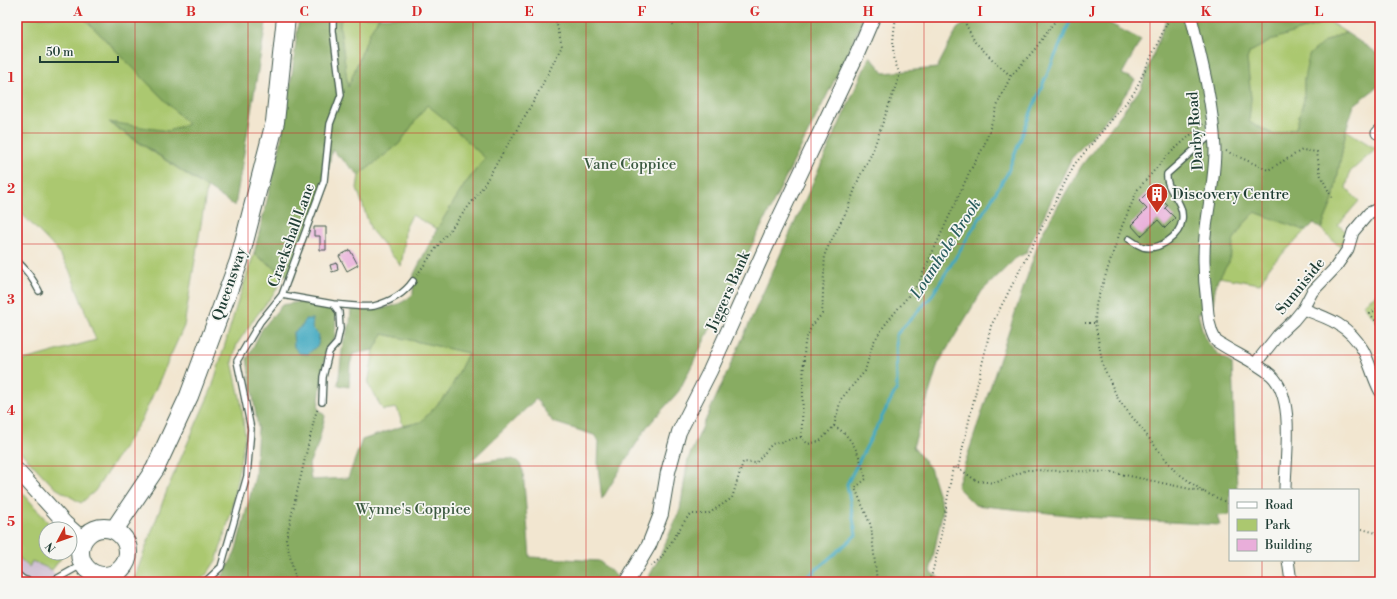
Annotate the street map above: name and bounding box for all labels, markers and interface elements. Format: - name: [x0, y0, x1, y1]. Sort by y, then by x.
- text: A: [72, 4, 83, 20]
- text: B: [186, 4, 196, 20]
- text: C: [299, 4, 309, 20]
- text: D: [412, 4, 422, 20]
- text: E: [524, 4, 534, 20]
- text: F: [637, 4, 647, 20]
- text: G: [750, 4, 761, 20]
- text: H: [863, 4, 874, 20]
- text: I: [977, 4, 983, 20]
- text: J: [1088, 4, 1096, 20]
- text: K: [1201, 4, 1212, 20]
- text: L: [1315, 4, 1324, 20]
- scale bar: [40, 38, 118, 64]
- text: 50 m: [46, 45, 74, 60]
- text: 1: [8, 70, 15, 86]
- street label: Darby Road: [1183, 90, 1208, 171]
- park label: Vane Coppice: [583, 155, 676, 174]
- text: 2: [7, 181, 15, 197]
- street label: Crackshall Lane: [264, 181, 319, 290]
- building icon: Discovery Centre: [1144, 181, 1170, 214]
- place label: Discovery Centre: [1172, 185, 1289, 204]
- water label: Loamhole Brook: [906, 195, 986, 303]
- street label: Queensway: [208, 244, 251, 323]
- street label: Jiggers Bank: [702, 247, 755, 335]
- street label: Sunniside: [1272, 254, 1329, 319]
- text: 3: [7, 292, 15, 308]
- text: 4: [7, 403, 16, 419]
- legend: [1229, 489, 1359, 561]
- text: Road: [1265, 498, 1293, 513]
- park label: Wynne's Coppice: [354, 500, 471, 519]
- text: 5: [7, 514, 15, 530]
- text: Park: [1265, 518, 1291, 533]
- north arrow: [38, 521, 78, 561]
- text: Building: [1264, 538, 1313, 553]
- text: N: [43, 539, 59, 555]

